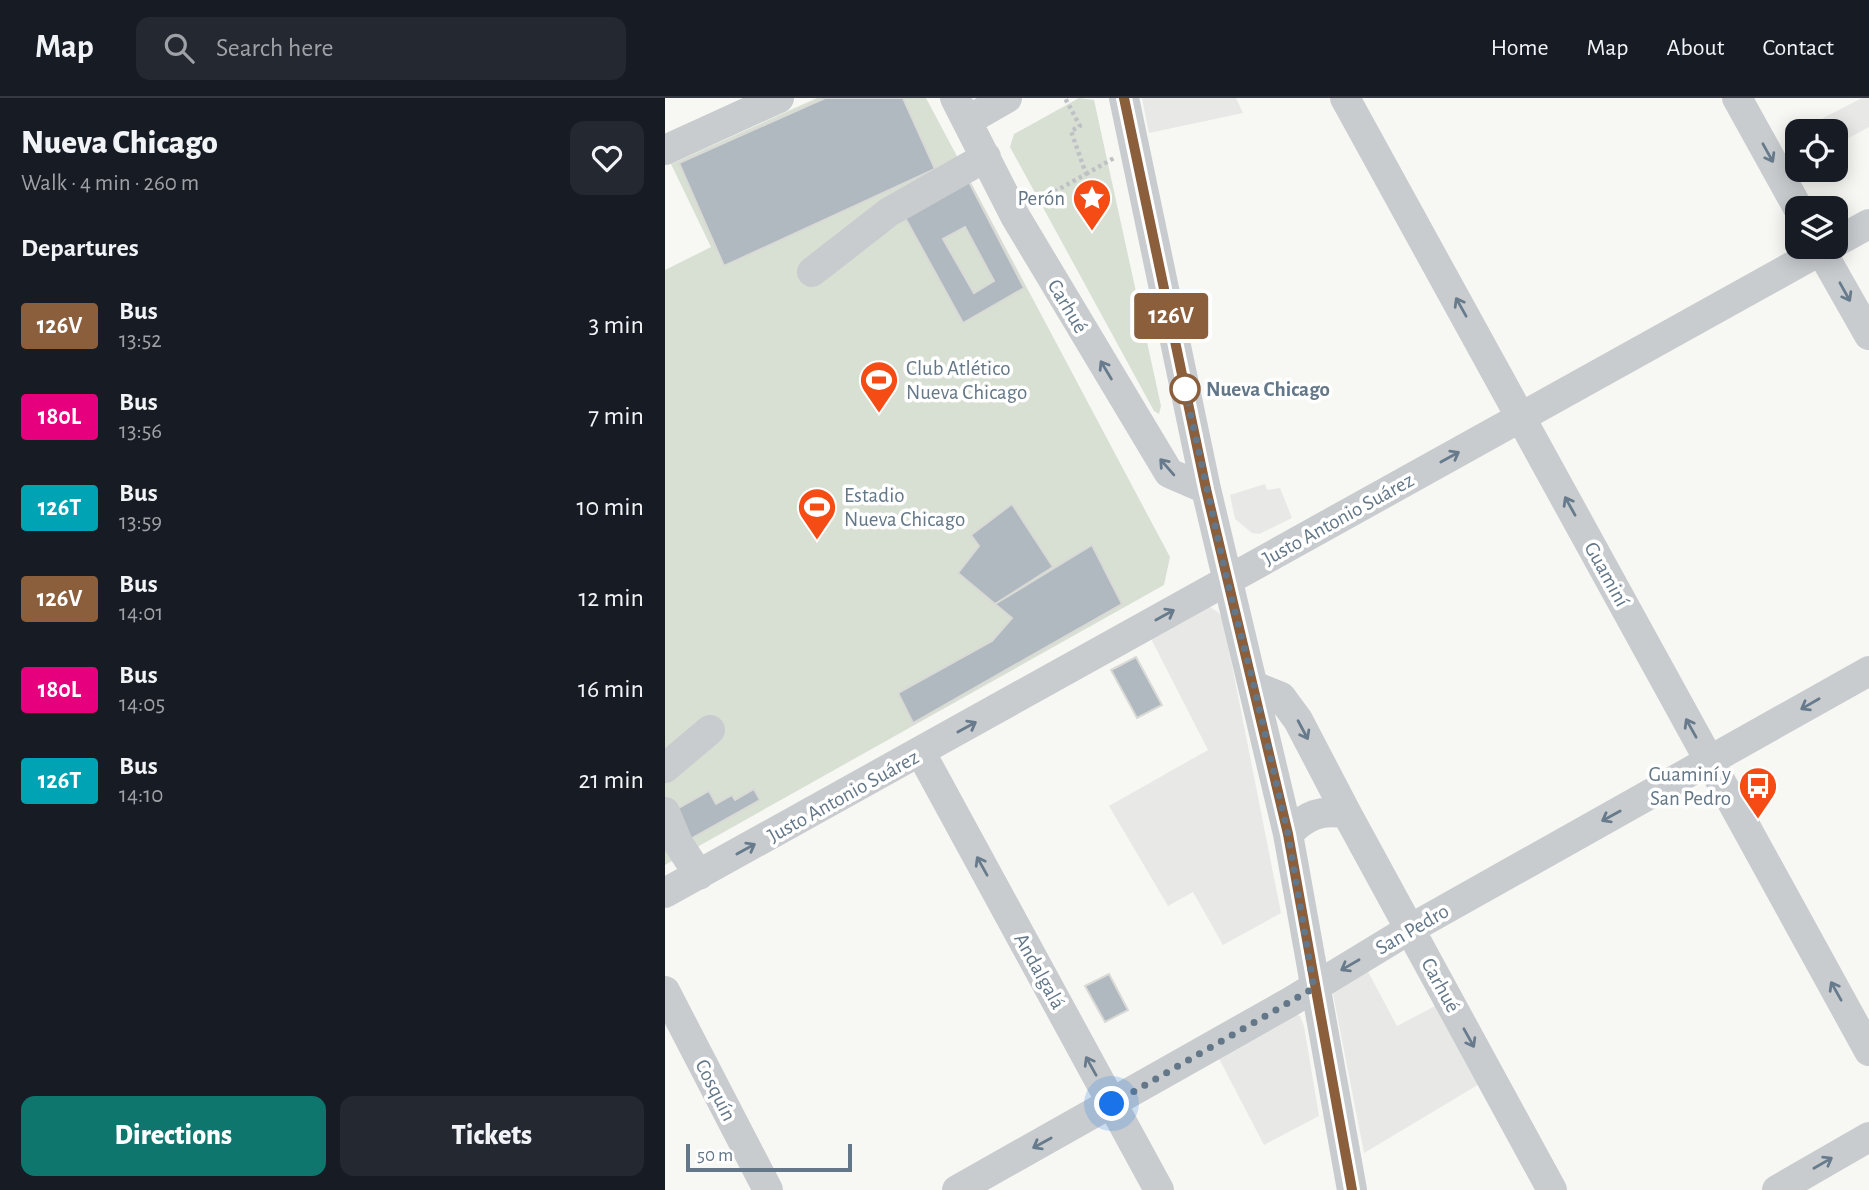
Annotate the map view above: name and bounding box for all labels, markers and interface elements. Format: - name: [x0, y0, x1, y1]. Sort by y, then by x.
- search box: [136, 17, 626, 80]
- icon: search: [160, 29, 198, 67]
- text: Map: [35, 31, 94, 64]
- text: Search here: [216, 35, 334, 61]
- text: Home: [1491, 36, 1549, 60]
- text: Map: [1587, 36, 1629, 60]
- text: About: [1667, 36, 1724, 60]
- text: Contact: [1762, 36, 1834, 60]
- map controls: [1785, 119, 1848, 259]
- button: locate: [1785, 119, 1848, 182]
- button: heart: [570, 121, 644, 195]
- text: Nueva Chicago: [21, 127, 218, 160]
- one-way arrow: [1762, 142, 1775, 163]
- text: Walk · 4 min · 260 m: [21, 172, 199, 195]
- place icon: Perón: [1071, 177, 1113, 232]
- place label: Perón: [1018, 188, 1065, 209]
- button: layers: [1785, 196, 1848, 259]
- text: Departures: [21, 235, 139, 261]
- street label: Carhué: [1044, 276, 1092, 337]
- one-way arrow: [1838, 282, 1852, 302]
- line badge: 126V: [1122, 293, 1220, 339]
- one-way arrow: [1454, 297, 1467, 318]
- text: Bus: [119, 298, 158, 324]
- text: 126V: [1148, 304, 1194, 328]
- text: 3 min: [588, 312, 644, 338]
- text: 126V: [37, 314, 82, 338]
- text: 13:52: [119, 329, 162, 352]
- place label: Club Atlético Nueva Chicago: [906, 358, 1027, 403]
- sports icon: Club Atlético Nueva Chicago: [858, 359, 900, 414]
- one-way arrow: [1099, 361, 1113, 381]
- marker: Nueva Chicago: [1170, 374, 1200, 404]
- place label: Nueva Chicago: [1206, 379, 1330, 400]
- text: Bus: [119, 389, 158, 415]
- text: 7 min: [588, 403, 644, 429]
- text: 180L: [38, 405, 81, 429]
- text: 13:56: [119, 420, 162, 443]
- one-way arrow: [1439, 450, 1459, 464]
- one-way arrow: [1159, 458, 1175, 476]
- street label: Justo Antonio Suárez: [1259, 469, 1417, 570]
- text: Bus: [119, 480, 158, 506]
- place label: Estadio Nueva Chicago: [844, 485, 965, 530]
- sports icon: Estadio Nueva Chicago: [796, 486, 838, 541]
- text: 10 min: [577, 494, 644, 520]
- text: 126T: [38, 496, 81, 520]
- one-way arrow: [1563, 497, 1577, 517]
- text: 13:59: [119, 511, 162, 534]
- street label: Guaminí: [1580, 538, 1633, 611]
- text: Bus: [119, 571, 158, 597]
- text: 12 min: [578, 585, 644, 611]
- text: 126V: [37, 587, 82, 611]
- text: 14:01: [119, 602, 163, 625]
- one-way arrow: [1154, 608, 1175, 621]
- text: Bus: [119, 662, 158, 688]
- text: 16 min: [578, 676, 644, 702]
- text: 180L: [38, 678, 81, 702]
- text: 14:05: [119, 693, 165, 716]
- one-way arrow: [1800, 697, 1820, 711]
- one-way arrow: [1684, 718, 1698, 738]
- one-way arrow: [1297, 719, 1310, 740]
- one-way arrow: [956, 720, 977, 733]
- street label: Justo Antonio Suárez: [764, 746, 922, 847]
- text: Bus: [119, 753, 158, 779]
- place label: Guaminí y San Pedro: [1648, 764, 1731, 809]
- bus stop icon: Guaminí y San Pedro: [1737, 765, 1779, 820]
- text: 21 min: [578, 767, 644, 793]
- text: 126T: [38, 769, 81, 793]
- text: 14:10: [119, 784, 163, 807]
- one-way arrow: [1602, 809, 1622, 823]
- one-way arrow: [736, 842, 756, 856]
- one-way arrow: [975, 856, 989, 876]
- street label: San Pedro: [1372, 900, 1453, 959]
- street label: Andalgalá: [1010, 930, 1069, 1013]
- street label: Carhué: [1417, 955, 1464, 1016]
- one-way arrow: [1340, 958, 1360, 972]
- one-way arrow: [1829, 982, 1843, 1002]
- one-way arrow: [1462, 1027, 1476, 1047]
- street label: Cosquín: [691, 1056, 740, 1124]
- one-way arrow: [1084, 1056, 1098, 1076]
- your location: [1094, 1086, 1129, 1121]
- button: Directions: [21, 1096, 326, 1176]
- button: Tickets: [340, 1096, 644, 1176]
- one-way arrow: [1032, 1137, 1053, 1150]
- scale bar: [686, 1141, 852, 1173]
- text: 50 m: [697, 1146, 733, 1165]
- one-way arrow: [1813, 1156, 1833, 1170]

